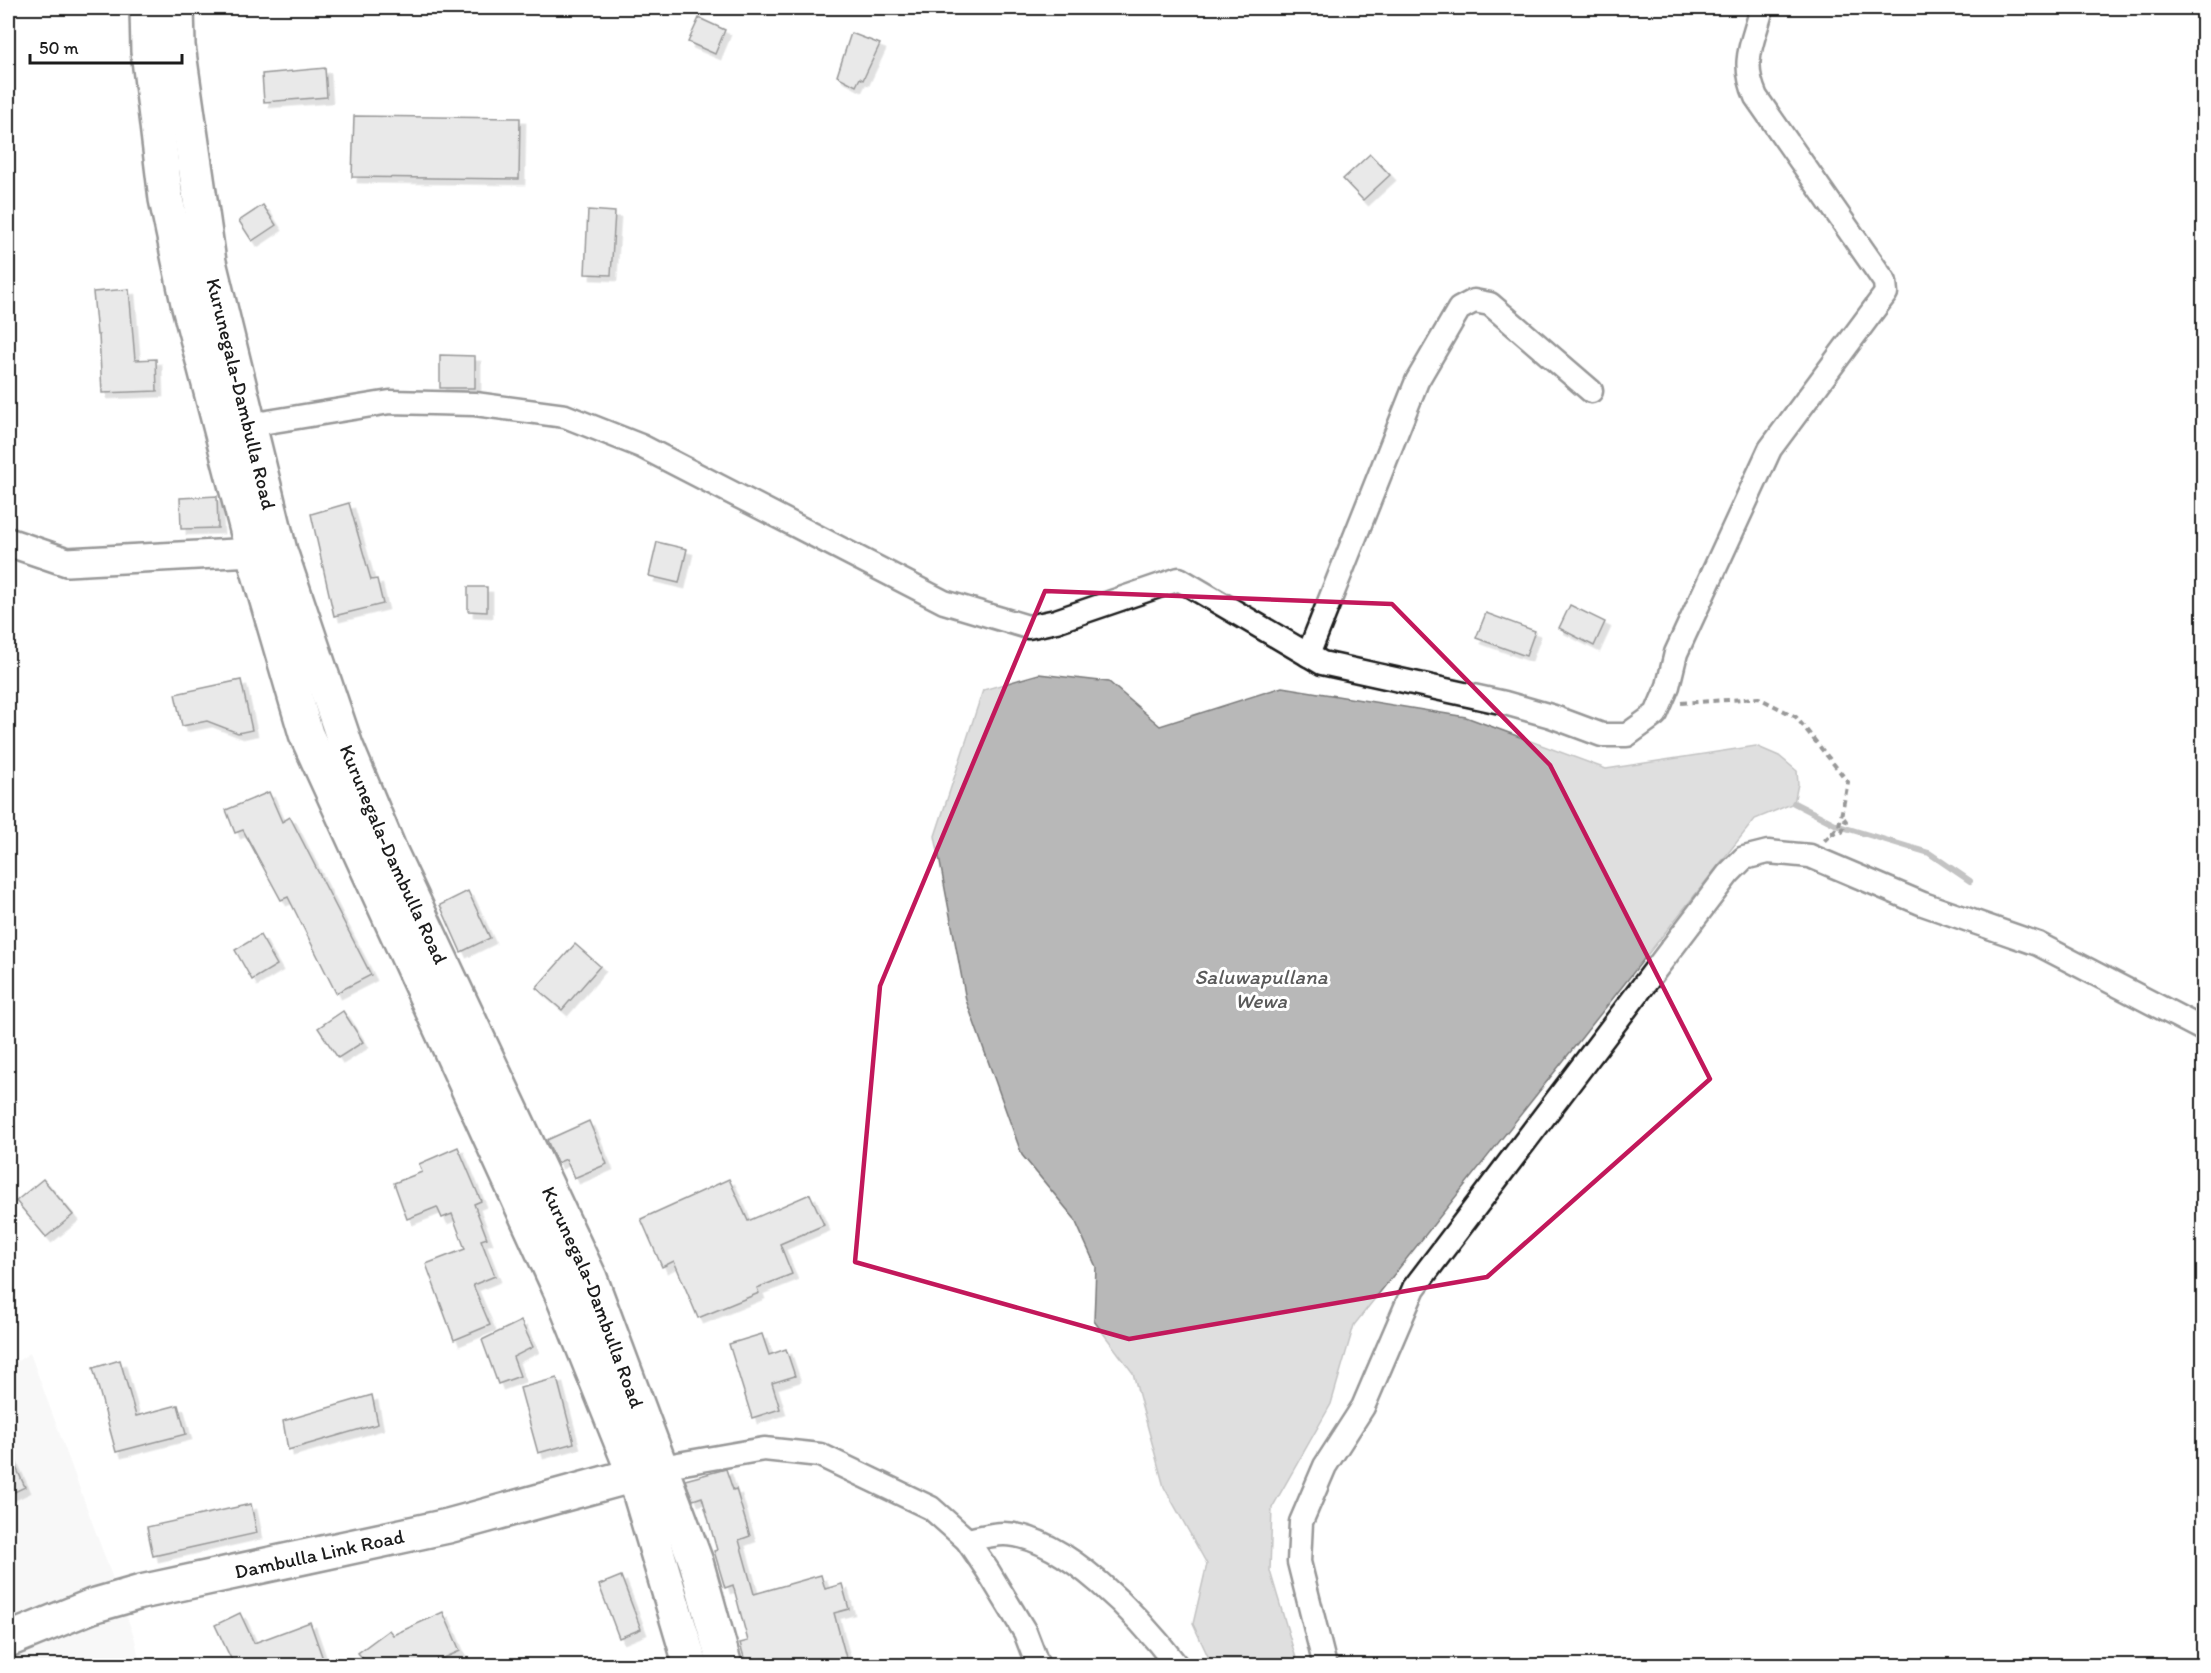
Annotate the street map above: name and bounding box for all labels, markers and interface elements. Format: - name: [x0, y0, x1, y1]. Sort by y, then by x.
- scale bar: [30, 27, 182, 65]
- text: 50 m: [39, 37, 79, 59]
- street label: Kurunegala-Dambulla Road: [201, 276, 281, 512]
- street label: Kurunegala-Dambulla Road: [335, 741, 453, 968]
- water label: Saluwapullana Wewa: [1194, 964, 1328, 1013]
- street label: Kurunegala-Dambulla Road: [537, 1183, 649, 1411]
- street label: Dambulla Link Road: [232, 1524, 406, 1584]

